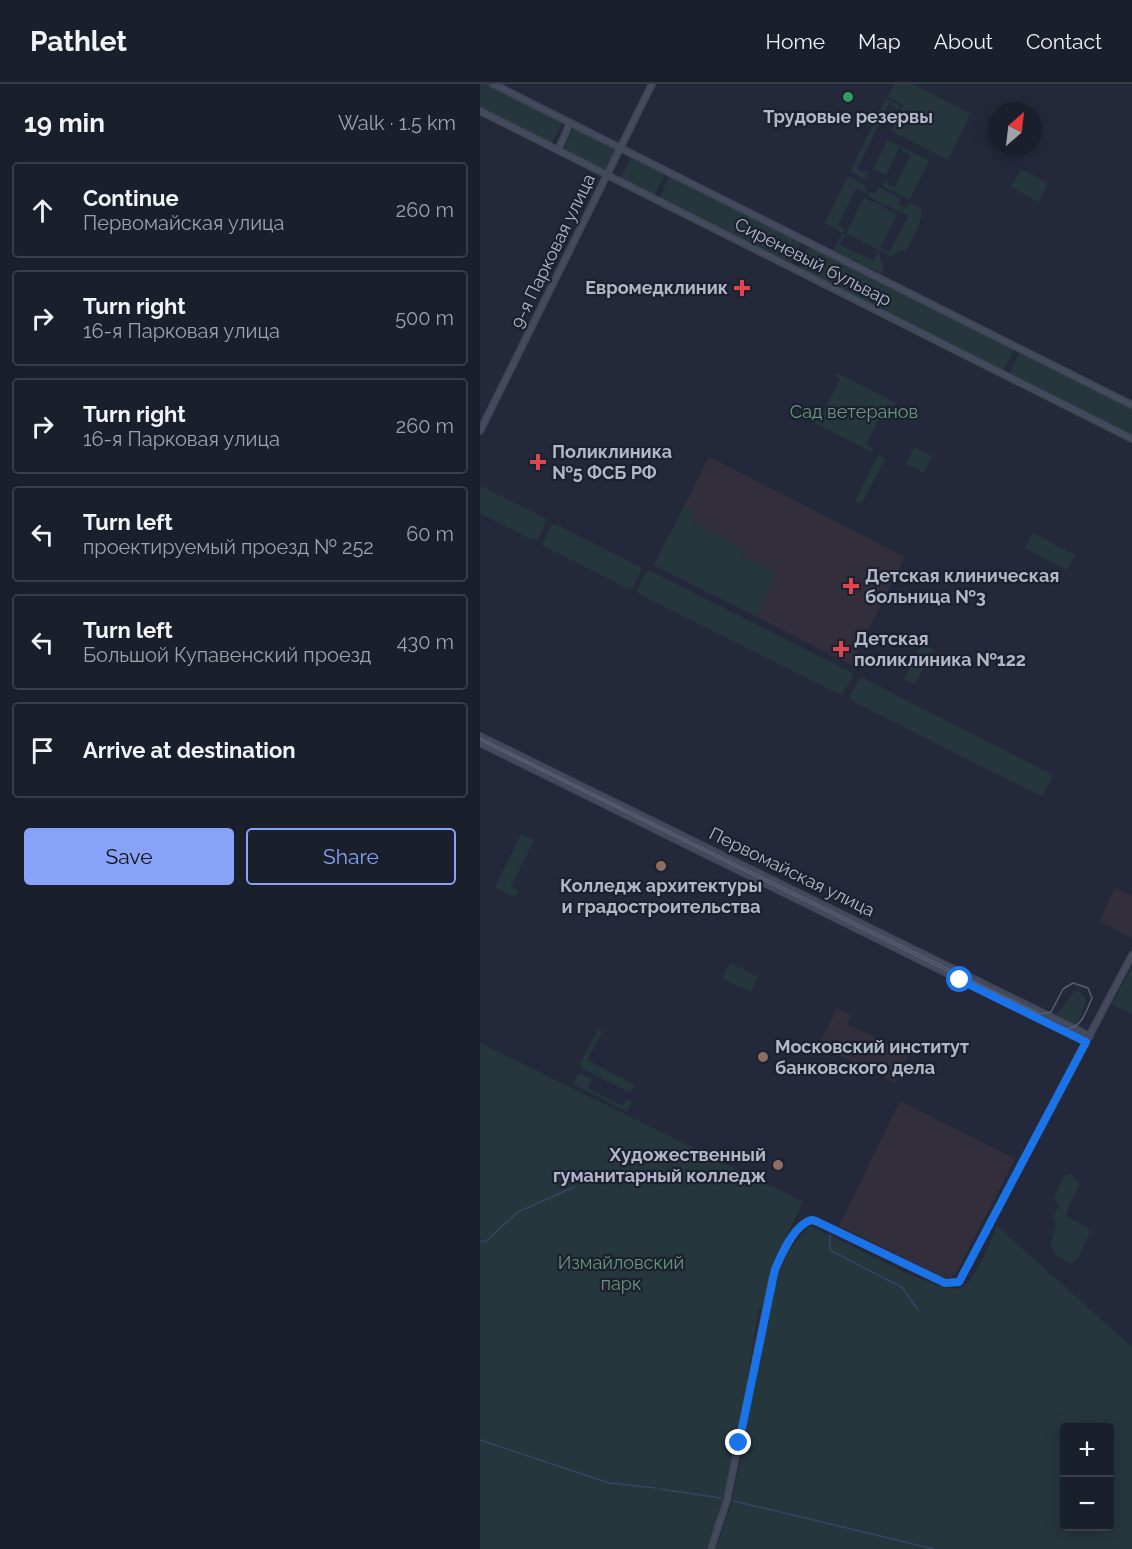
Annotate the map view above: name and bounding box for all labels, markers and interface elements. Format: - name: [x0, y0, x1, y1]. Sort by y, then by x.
- text: Pathlet: [30, 25, 127, 58]
- text: Home: [766, 29, 825, 54]
- text: Map: [858, 29, 901, 54]
- text: About: [934, 29, 993, 54]
- text: Contact: [1026, 29, 1102, 54]
- marker: Трудовые резервы: [841, 90, 855, 104]
- north arrow: [988, 102, 1042, 156]
- place label: Трудовые резервы: [763, 106, 933, 127]
- text: 19 min: [24, 108, 105, 138]
- text: Walk · 1.5 km: [338, 111, 456, 135]
- street label: 9-я Парковая улица: [506, 170, 599, 331]
- text: Continue: [83, 185, 179, 211]
- icon: ahead: [26, 194, 59, 227]
- text: 260 m: [396, 198, 454, 222]
- text: Первомайская улица: [83, 211, 285, 235]
- street label: Сиреневый бульвар: [731, 213, 895, 310]
- place label: Евромедклиник: [585, 277, 728, 298]
- marker: Евромедклиник: [733, 279, 751, 297]
- text: Turn right: [83, 293, 186, 319]
- icon: right: [26, 302, 59, 335]
- text: 500 m: [395, 306, 454, 330]
- text: 16-я Парковая улица: [83, 319, 280, 343]
- text: Turn right: [83, 401, 186, 427]
- park label: Сад ветеранов: [790, 401, 918, 422]
- icon: right: [26, 410, 59, 443]
- text: 260 m: [396, 414, 454, 438]
- text: 16-я Парковая улица: [83, 427, 280, 451]
- place label: Поликлиника №5 ФСБ РФ: [552, 441, 672, 483]
- marker: Поликлиника №5 ФСБ РФ: [529, 453, 547, 471]
- text: Turn left: [83, 509, 173, 535]
- icon: left: [26, 518, 59, 551]
- text: 60 m: [406, 522, 454, 546]
- text: проектируемый проезд № 252: [83, 535, 374, 559]
- place label: Детская клиническая больница №3: [865, 565, 1059, 607]
- marker: Детская клиническая больница №3: [842, 577, 860, 595]
- text: Turn left: [83, 617, 173, 643]
- icon: left: [26, 626, 59, 659]
- place label: Детская поликлиника №122: [854, 628, 1026, 670]
- text: 430 m: [397, 630, 454, 654]
- marker: Детская поликлиника №122: [832, 640, 850, 658]
- text: Большой Купавенский проезд: [83, 643, 371, 667]
- icon: arrive: [26, 734, 59, 767]
- text: Arrive at destination: [83, 737, 296, 763]
- street label: Первомайская улица: [706, 822, 878, 921]
- button: Save: [24, 828, 234, 885]
- button: Share: [246, 828, 456, 885]
- marker: Колледж архитектуры и градостроительства: [654, 859, 668, 873]
- place label: Колледж архитектуры и градостроительства: [560, 875, 762, 917]
- route start: [946, 966, 972, 992]
- place label: Московский институт банковского дела: [775, 1036, 969, 1078]
- marker: Московский институт банковского дела: [756, 1050, 770, 1064]
- place label: Художественный гуманитарный колледж: [553, 1144, 767, 1186]
- marker: Художественный гуманитарный колледж: [771, 1158, 785, 1172]
- park label: Измайловский парк: [558, 1252, 684, 1294]
- map controls: [1060, 1423, 1114, 1531]
- button: +: [1060, 1423, 1114, 1477]
- route end: [725, 1429, 751, 1455]
- button: −: [1060, 1477, 1114, 1531]

